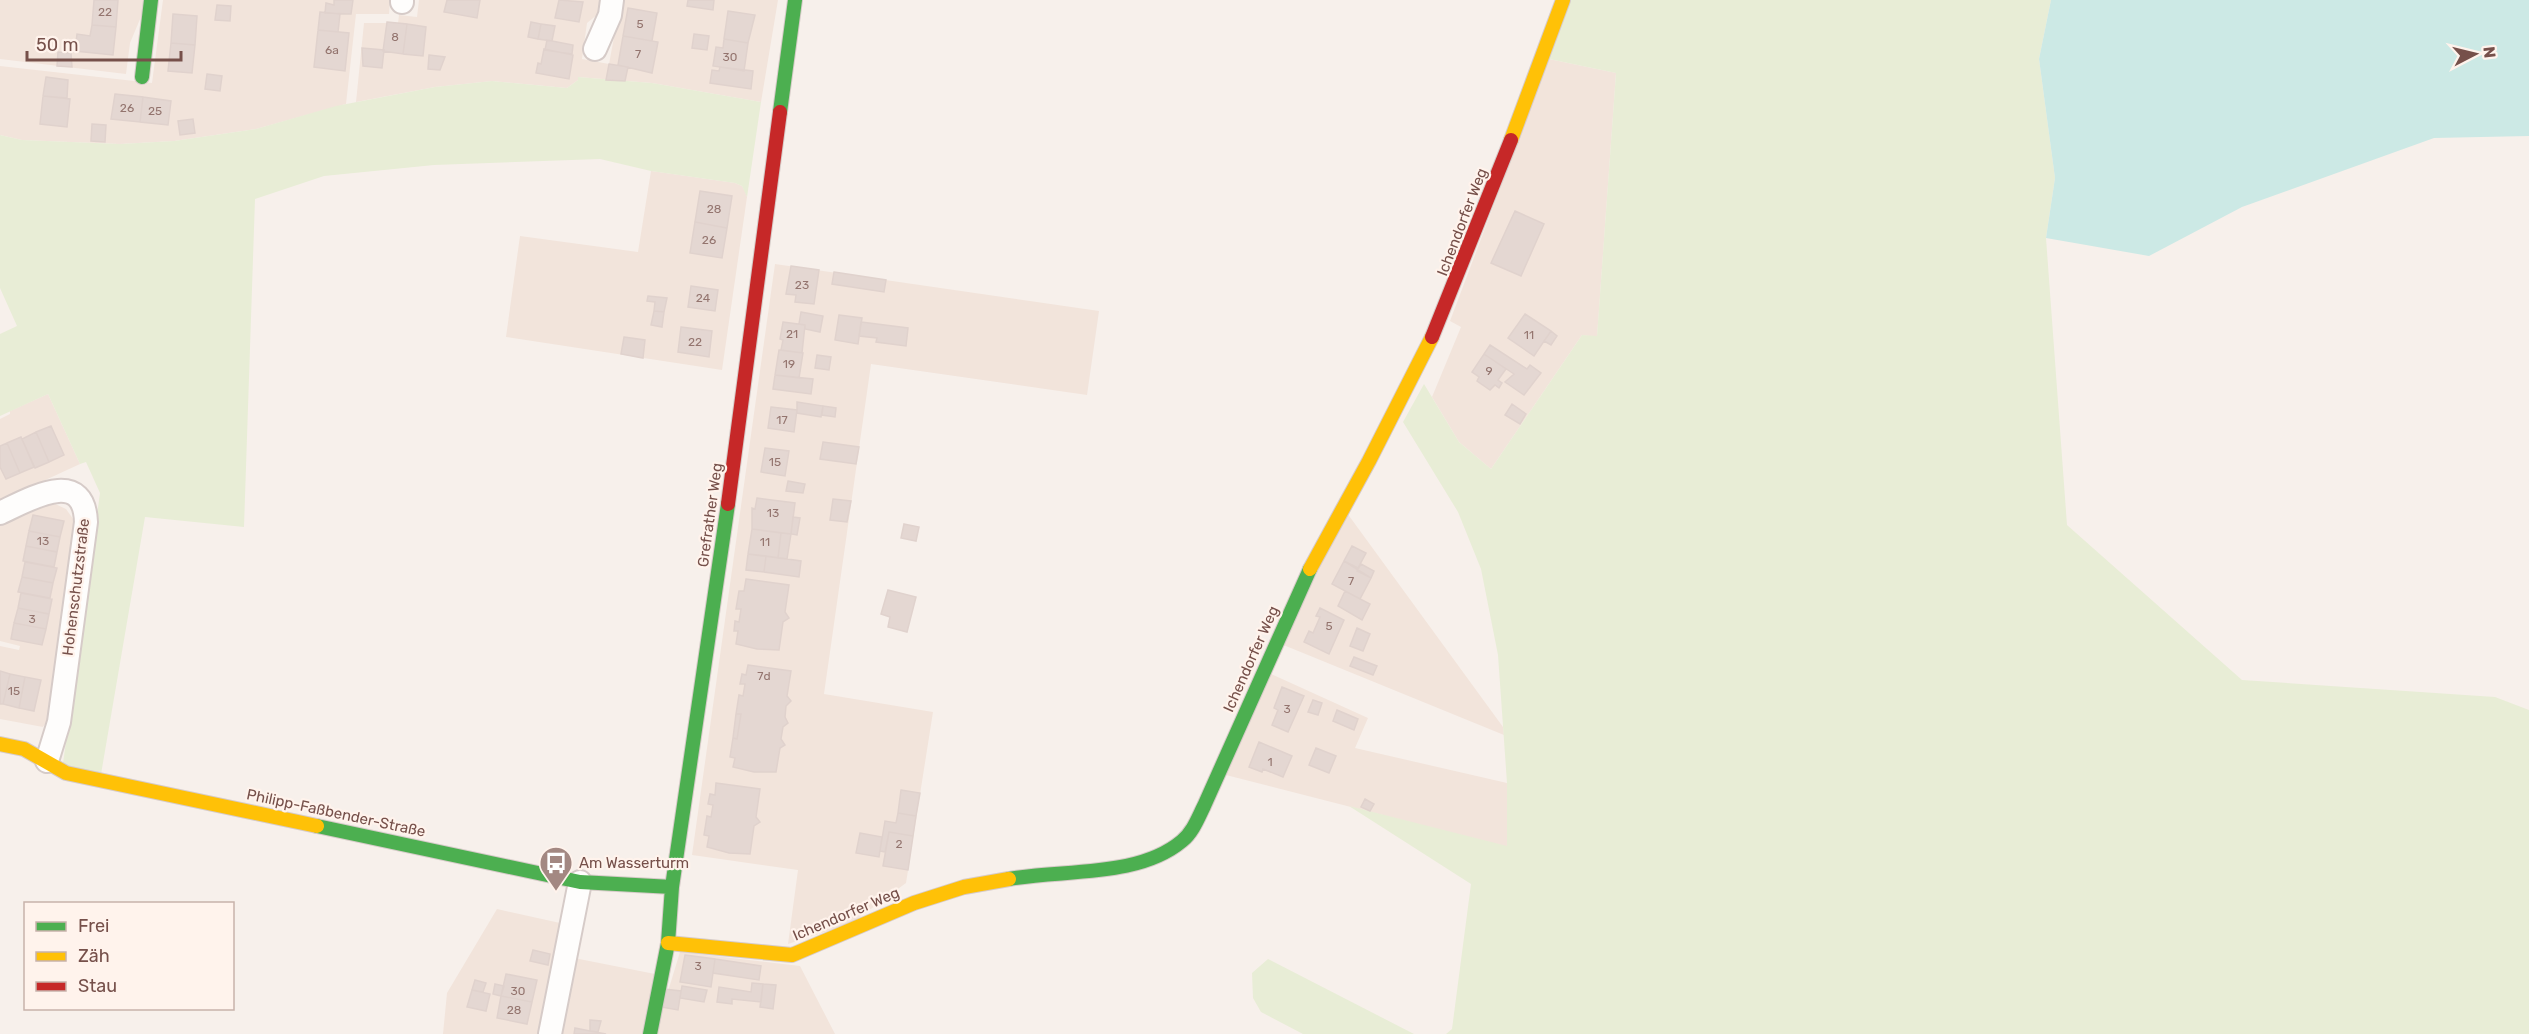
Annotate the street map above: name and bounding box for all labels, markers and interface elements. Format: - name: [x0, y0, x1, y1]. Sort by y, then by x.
- house number: 22: [98, 5, 112, 19]
- house number: 5: [636, 17, 644, 31]
- scale bar: [27, 24, 182, 62]
- north arrow: [2445, 24, 2505, 84]
- house number: 8: [391, 30, 399, 44]
- text: 50 m: [36, 34, 79, 56]
- house number: 6a: [325, 43, 339, 57]
- text: N: [2479, 45, 2500, 59]
- house number: 7: [635, 47, 641, 61]
- house number: 30: [723, 50, 737, 64]
- house number: 26: [120, 101, 134, 115]
- house number: 25: [148, 104, 162, 118]
- street label: Ichendorfer Weg: [1433, 166, 1491, 278]
- house number: 28: [707, 202, 721, 216]
- house number: 26: [702, 233, 716, 247]
- house number: 23: [795, 278, 809, 292]
- house number: 24: [696, 291, 711, 305]
- house number: 21: [786, 327, 798, 341]
- house number: 11: [1524, 328, 1534, 342]
- house number: 22: [688, 335, 702, 349]
- house number: 19: [783, 357, 795, 371]
- house number: 9: [1485, 364, 1493, 378]
- house number: 17: [776, 413, 788, 427]
- house number: 15: [769, 455, 781, 469]
- street label: Grefrather Weg: [694, 462, 726, 568]
- house number: 13: [767, 506, 779, 520]
- street label: Hohenschutzstraße: [59, 517, 93, 657]
- house number: 13: [37, 534, 49, 548]
- house number: 11: [760, 535, 770, 549]
- house number: 7: [1348, 574, 1354, 588]
- street label: Ichendorfer Weg: [1220, 603, 1282, 715]
- house number: 3: [28, 612, 36, 626]
- house number: 5: [1325, 619, 1333, 633]
- house number: 7d: [757, 669, 771, 683]
- house number: 15: [8, 684, 20, 698]
- house number: 3: [1283, 702, 1291, 716]
- house number: 1: [1267, 755, 1273, 769]
- street label: Philipp-Faßbender-Straße: [245, 785, 427, 841]
- house number: 2: [895, 837, 903, 851]
- bus stop icon: Am Wasserturm: [538, 845, 574, 892]
- place label: Am Wasserturm: [579, 854, 689, 872]
- street label: Ichendorfer Weg: [790, 883, 902, 945]
- legend: [24, 902, 234, 1010]
- text: Frei: [78, 915, 109, 937]
- text: Zäh: [78, 945, 110, 967]
- house number: 3: [694, 959, 702, 973]
- text: Stau: [78, 975, 117, 997]
- house number: 30: [511, 984, 525, 998]
- house number: 28: [507, 1003, 521, 1017]

